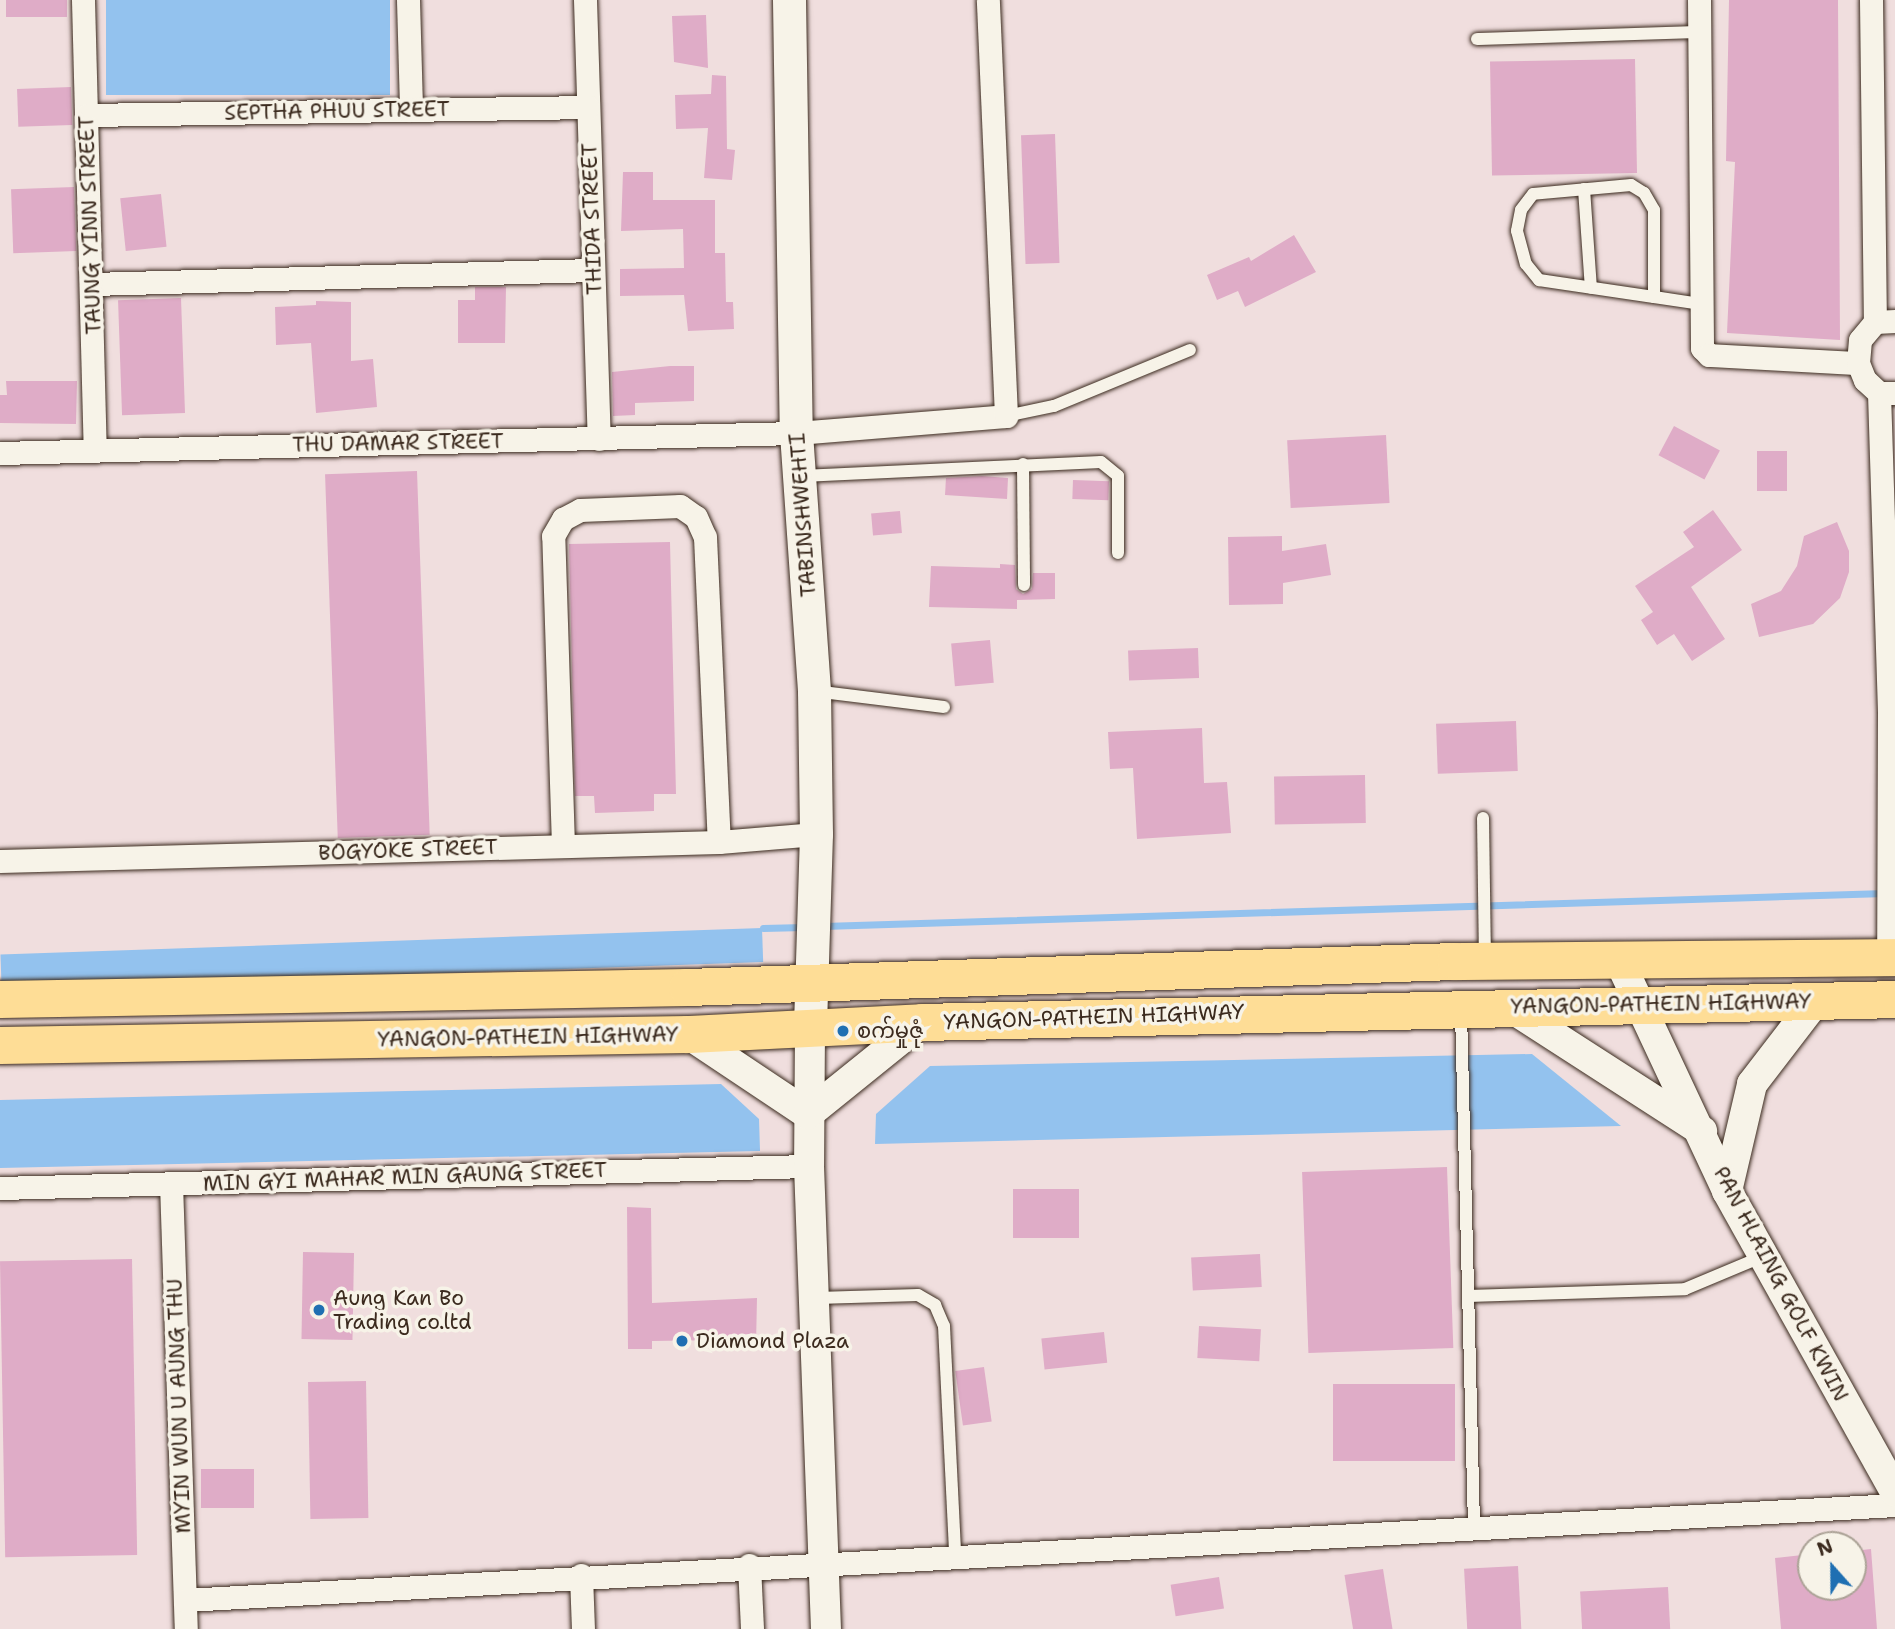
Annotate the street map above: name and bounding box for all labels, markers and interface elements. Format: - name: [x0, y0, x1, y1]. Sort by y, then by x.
- street label: SEPTHA PHUU STREET: [224, 96, 450, 126]
- street label: TAUNG YINN STREET: [74, 115, 106, 335]
- street label: THIDA STREET: [577, 143, 607, 295]
- street label: THU DAMAR STREET: [292, 429, 504, 457]
- street label: TABINSHWEHTI: [785, 432, 821, 598]
- street label: BOGYOKE STREET: [318, 834, 498, 866]
- street label: YANGON-PATHEIN HIGHWAY: [1510, 989, 1812, 1019]
- street label: YANGON-PATHEIN HIGHWAY: [943, 999, 1245, 1035]
- place label: စက်မှုဇုံ: [857, 1018, 923, 1044]
- street label: YANGON-PATHEIN HIGHWAY: [377, 1022, 679, 1052]
- marker: စက်မှုဇုံ: [835, 1023, 851, 1039]
- street label: MIN GYI MAHAR MIN GAUNG STREET: [203, 1157, 607, 1197]
- street label: PAN HLAING GOLF KWIN: [1708, 1162, 1854, 1406]
- street label: MYIN WUN U AUNG THU: [162, 1278, 196, 1534]
- place label: Aung Kan Bo Trading co.ltd: [333, 1285, 471, 1335]
- marker: Aung Kan Bo Trading co.ltd: [311, 1302, 327, 1318]
- place label: Diamond Plaza: [696, 1328, 849, 1354]
- marker: Diamond Plaza: [674, 1333, 690, 1349]
- north arrow: [1797, 1531, 1867, 1601]
- text: N: [1814, 1533, 1837, 1562]

